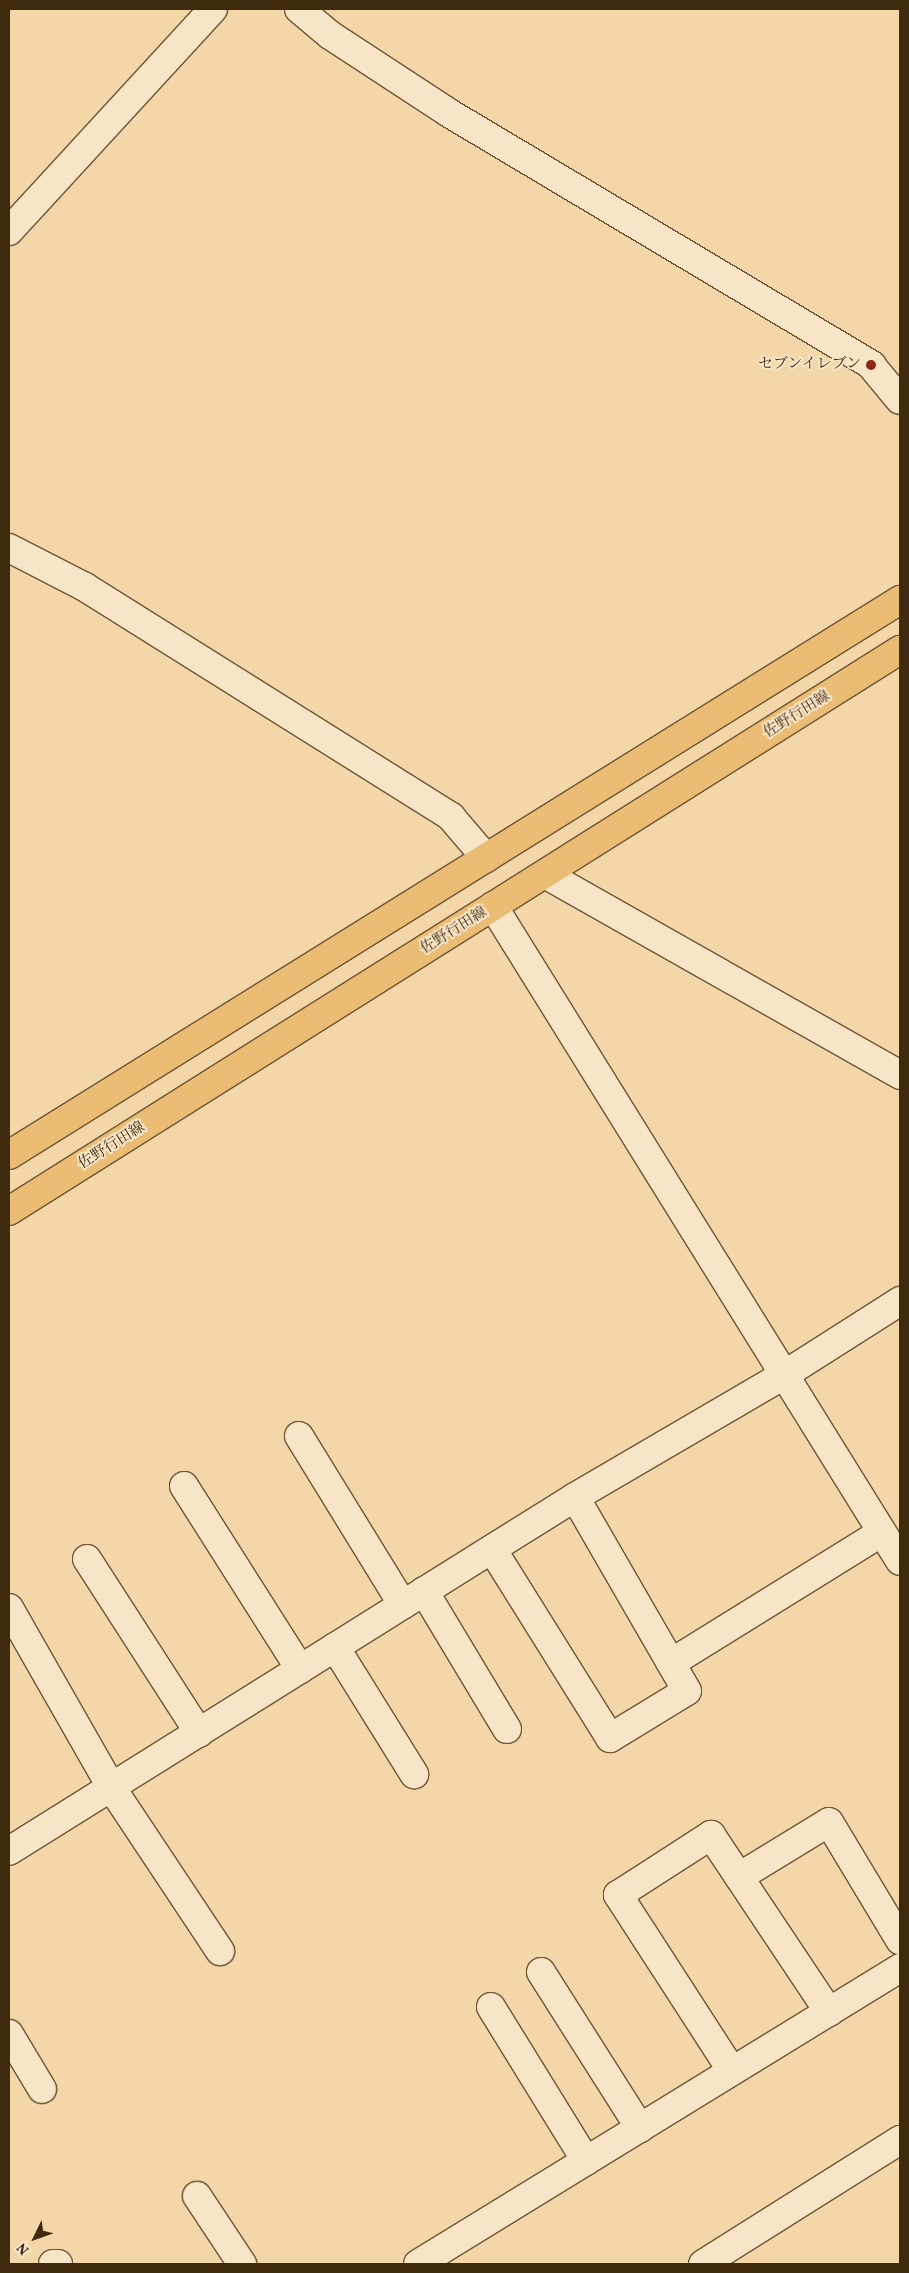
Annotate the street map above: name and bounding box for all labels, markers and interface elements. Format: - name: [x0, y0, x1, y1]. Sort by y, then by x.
- place label: セブンイレブン: [756, 356, 861, 374]
- marker: セブンイレブン: [865, 359, 877, 371]
- street label: 佐野行田線: [760, 687, 834, 743]
- street label: 佐野行田線: [417, 903, 491, 959]
- street label: 佐野行田線: [75, 1118, 149, 1174]
- north arrow: [10, 2213, 60, 2263]
- text: N: [13, 2238, 34, 2259]

